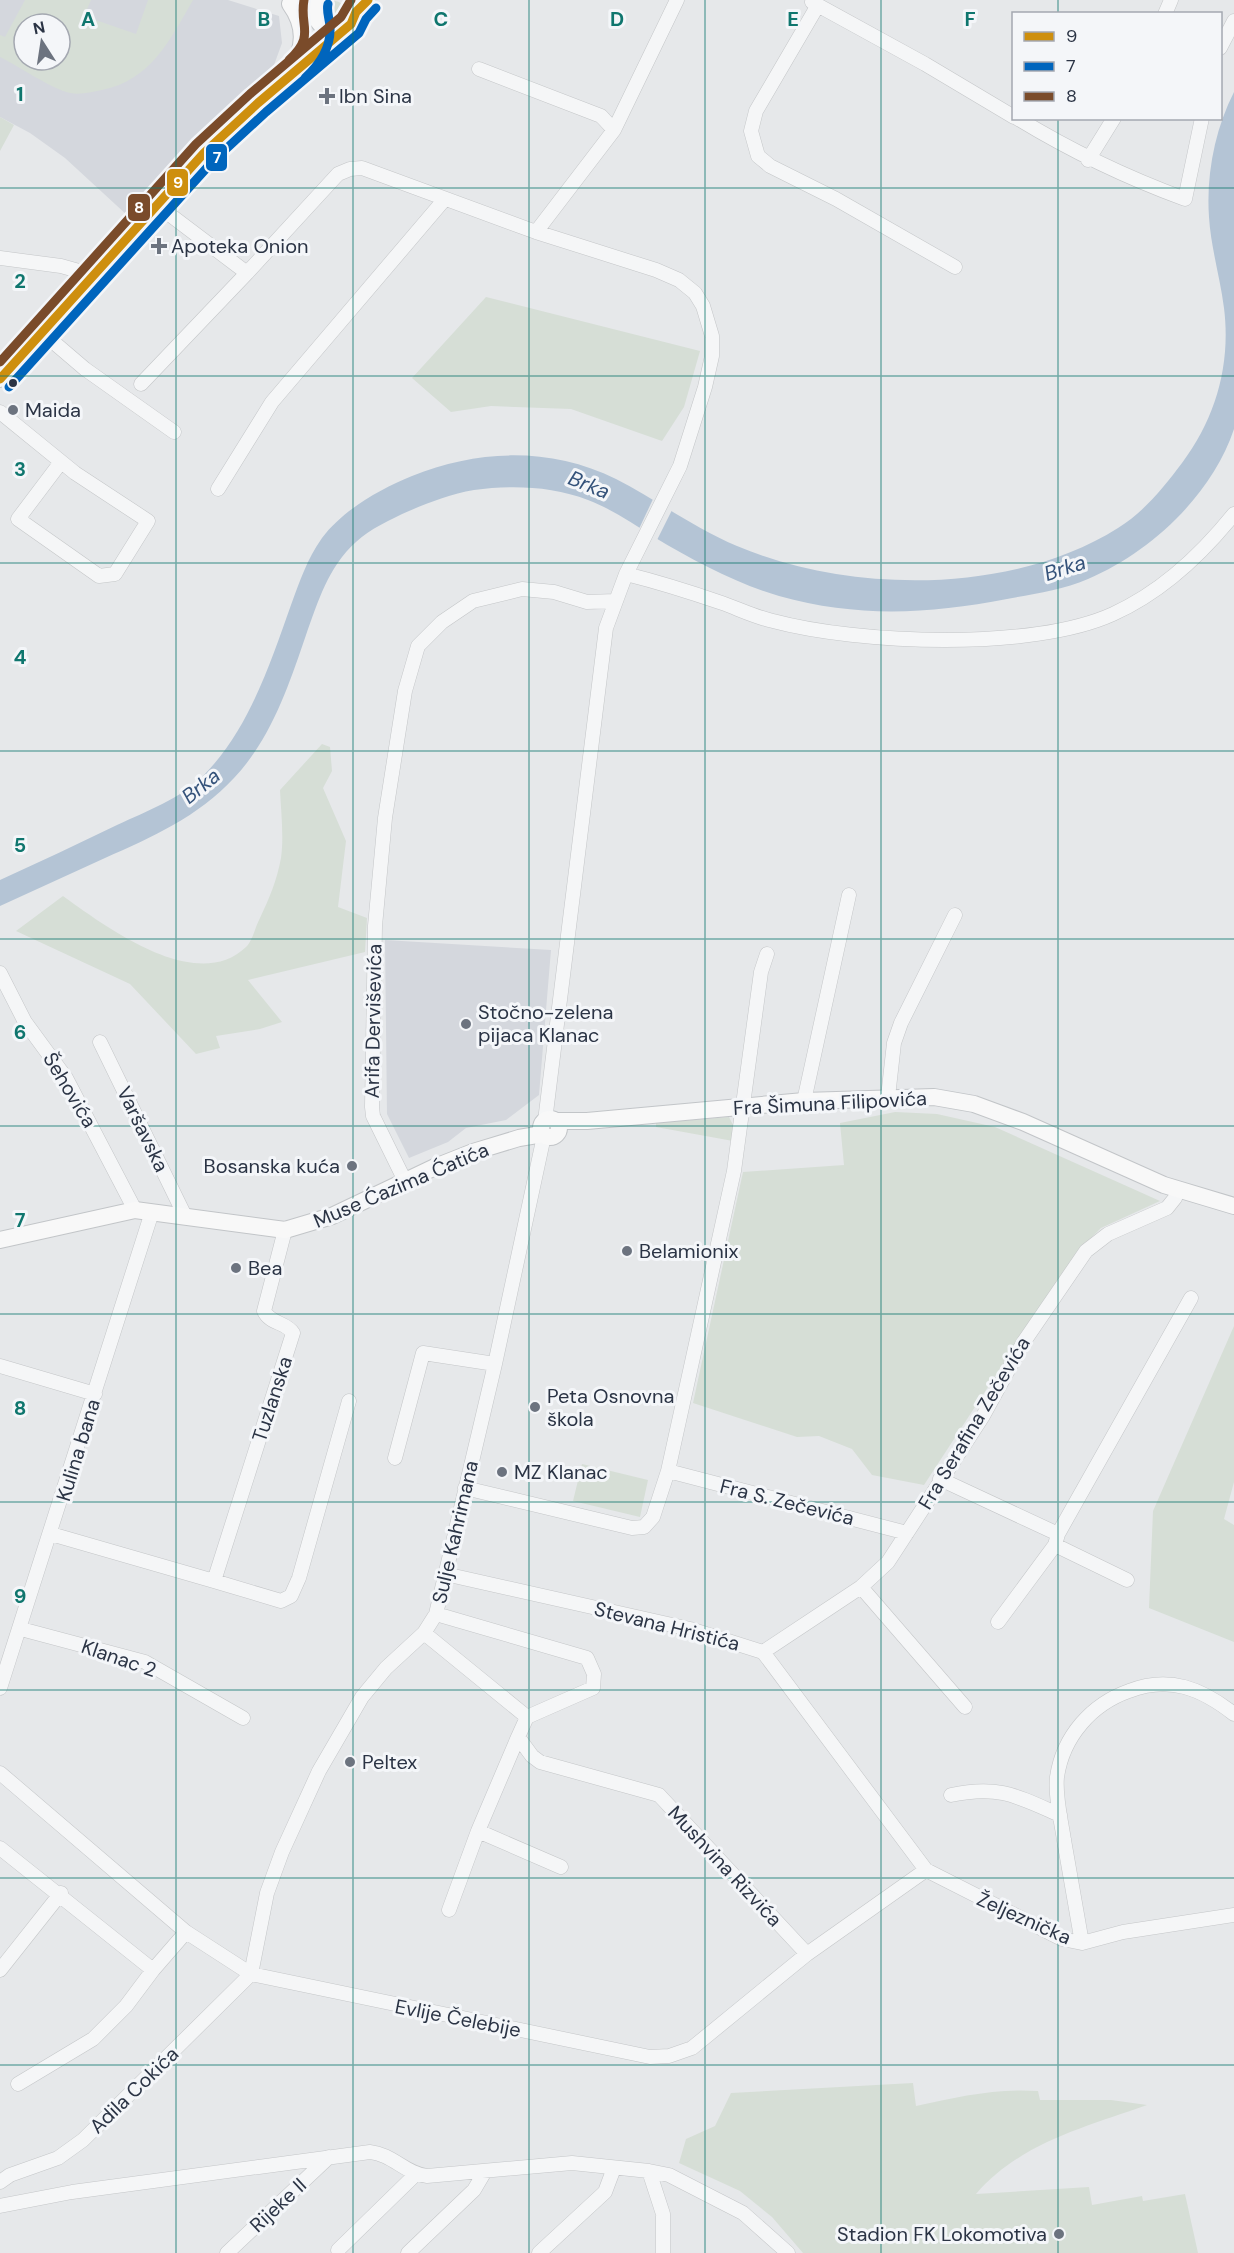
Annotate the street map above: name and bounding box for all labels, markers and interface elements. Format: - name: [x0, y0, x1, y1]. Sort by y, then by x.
- text: A: [81, 6, 95, 32]
- text: B: [258, 6, 270, 32]
- text: C: [434, 6, 448, 32]
- text: D: [610, 6, 624, 32]
- text: E: [787, 6, 799, 32]
- text: F: [964, 6, 976, 32]
- north arrow: [12, 12, 72, 72]
- legend: [1012, 12, 1222, 120]
- text: N: [31, 16, 47, 39]
- text: 9: [1066, 24, 1077, 48]
- text: 7: [1066, 54, 1076, 78]
- text: 1: [16, 81, 24, 107]
- place label: Ibn Sina: [339, 83, 412, 109]
- text: 8: [1066, 84, 1077, 108]
- marker: Ibn Sina: [320, 89, 334, 103]
- line badge: 7: [205, 143, 228, 172]
- text: 7: [213, 147, 222, 168]
- line badge: 9: [166, 168, 189, 197]
- text: 9: [173, 172, 183, 193]
- line badge: 8: [127, 193, 151, 222]
- text: 8: [134, 197, 144, 218]
- place label: Apoteka Onion: [171, 233, 308, 259]
- marker: Apoteka Onion: [152, 239, 166, 253]
- text: 2: [14, 268, 26, 294]
- unlabelled marker: [7, 377, 19, 389]
- place label: Maida: [25, 397, 81, 423]
- marker: Maida: [6, 403, 20, 417]
- text: 3: [14, 456, 26, 482]
- water label: Brka: [564, 464, 614, 506]
- water label: Brka: [1041, 548, 1089, 588]
- text: 4: [14, 644, 27, 670]
- water label: Brka: [176, 762, 226, 810]
- text: 5: [14, 832, 26, 858]
- street label: Arifa Derviševića: [359, 943, 387, 1099]
- place label: Stočno-zelena pijaca Klanac: [478, 999, 613, 1048]
- marker: Stočno-zelena pijaca Klanac: [459, 1017, 473, 1031]
- text: 6: [14, 1019, 26, 1045]
- street label: Šehovića: [37, 1048, 103, 1132]
- street label: Varšavska: [111, 1082, 175, 1176]
- street label: Fra Šimuna Filipovića: [732, 1085, 928, 1121]
- street label: Muse Ćazima Ćatića: [309, 1136, 493, 1234]
- place label: Bosanska kuća: [204, 1153, 340, 1179]
- marker: Bosanska kuća: [345, 1159, 359, 1173]
- text: 7: [15, 1207, 26, 1233]
- place label: Belamionix: [639, 1238, 739, 1264]
- marker: Belamionix: [620, 1244, 634, 1258]
- place label: Bea: [248, 1255, 282, 1281]
- marker: Bea: [229, 1261, 243, 1275]
- street label: Fra Serafina Zečevića: [912, 1332, 1036, 1514]
- street label: Tuzlanska: [246, 1353, 298, 1445]
- place label: Peta Osnovna škola: [547, 1383, 674, 1432]
- text: 8: [14, 1395, 26, 1421]
- street label: Kulina bana: [50, 1396, 106, 1504]
- marker: Peta Osnovna škola: [528, 1400, 542, 1414]
- street label: Sulje Kahrimana: [426, 1458, 484, 1606]
- place label: MZ Klanac: [514, 1459, 608, 1485]
- marker: MZ Klanac: [495, 1465, 509, 1479]
- street label: Fra S. Zečevića: [717, 1473, 857, 1531]
- text: 9: [14, 1583, 26, 1609]
- street label: Stevana Hristića: [592, 1595, 742, 1657]
- street label: Klanac 2: [78, 1633, 160, 1683]
- place label: Peltex: [362, 1749, 417, 1775]
- marker: Peltex: [343, 1755, 357, 1769]
- street label: Mushvina Rizvića: [662, 1800, 788, 1932]
- street label: Željeznička: [973, 1886, 1075, 1950]
- street label: Evlije Čelebije: [393, 1993, 523, 2043]
- street label: Adila Cokića: [84, 2041, 184, 2139]
- street label: Rijeke II: [244, 2172, 312, 2238]
- place label: Stadion FK Lokomotiva: [837, 2221, 1047, 2247]
- marker: Stadion FK Lokomotiva: [1052, 2227, 1066, 2241]

